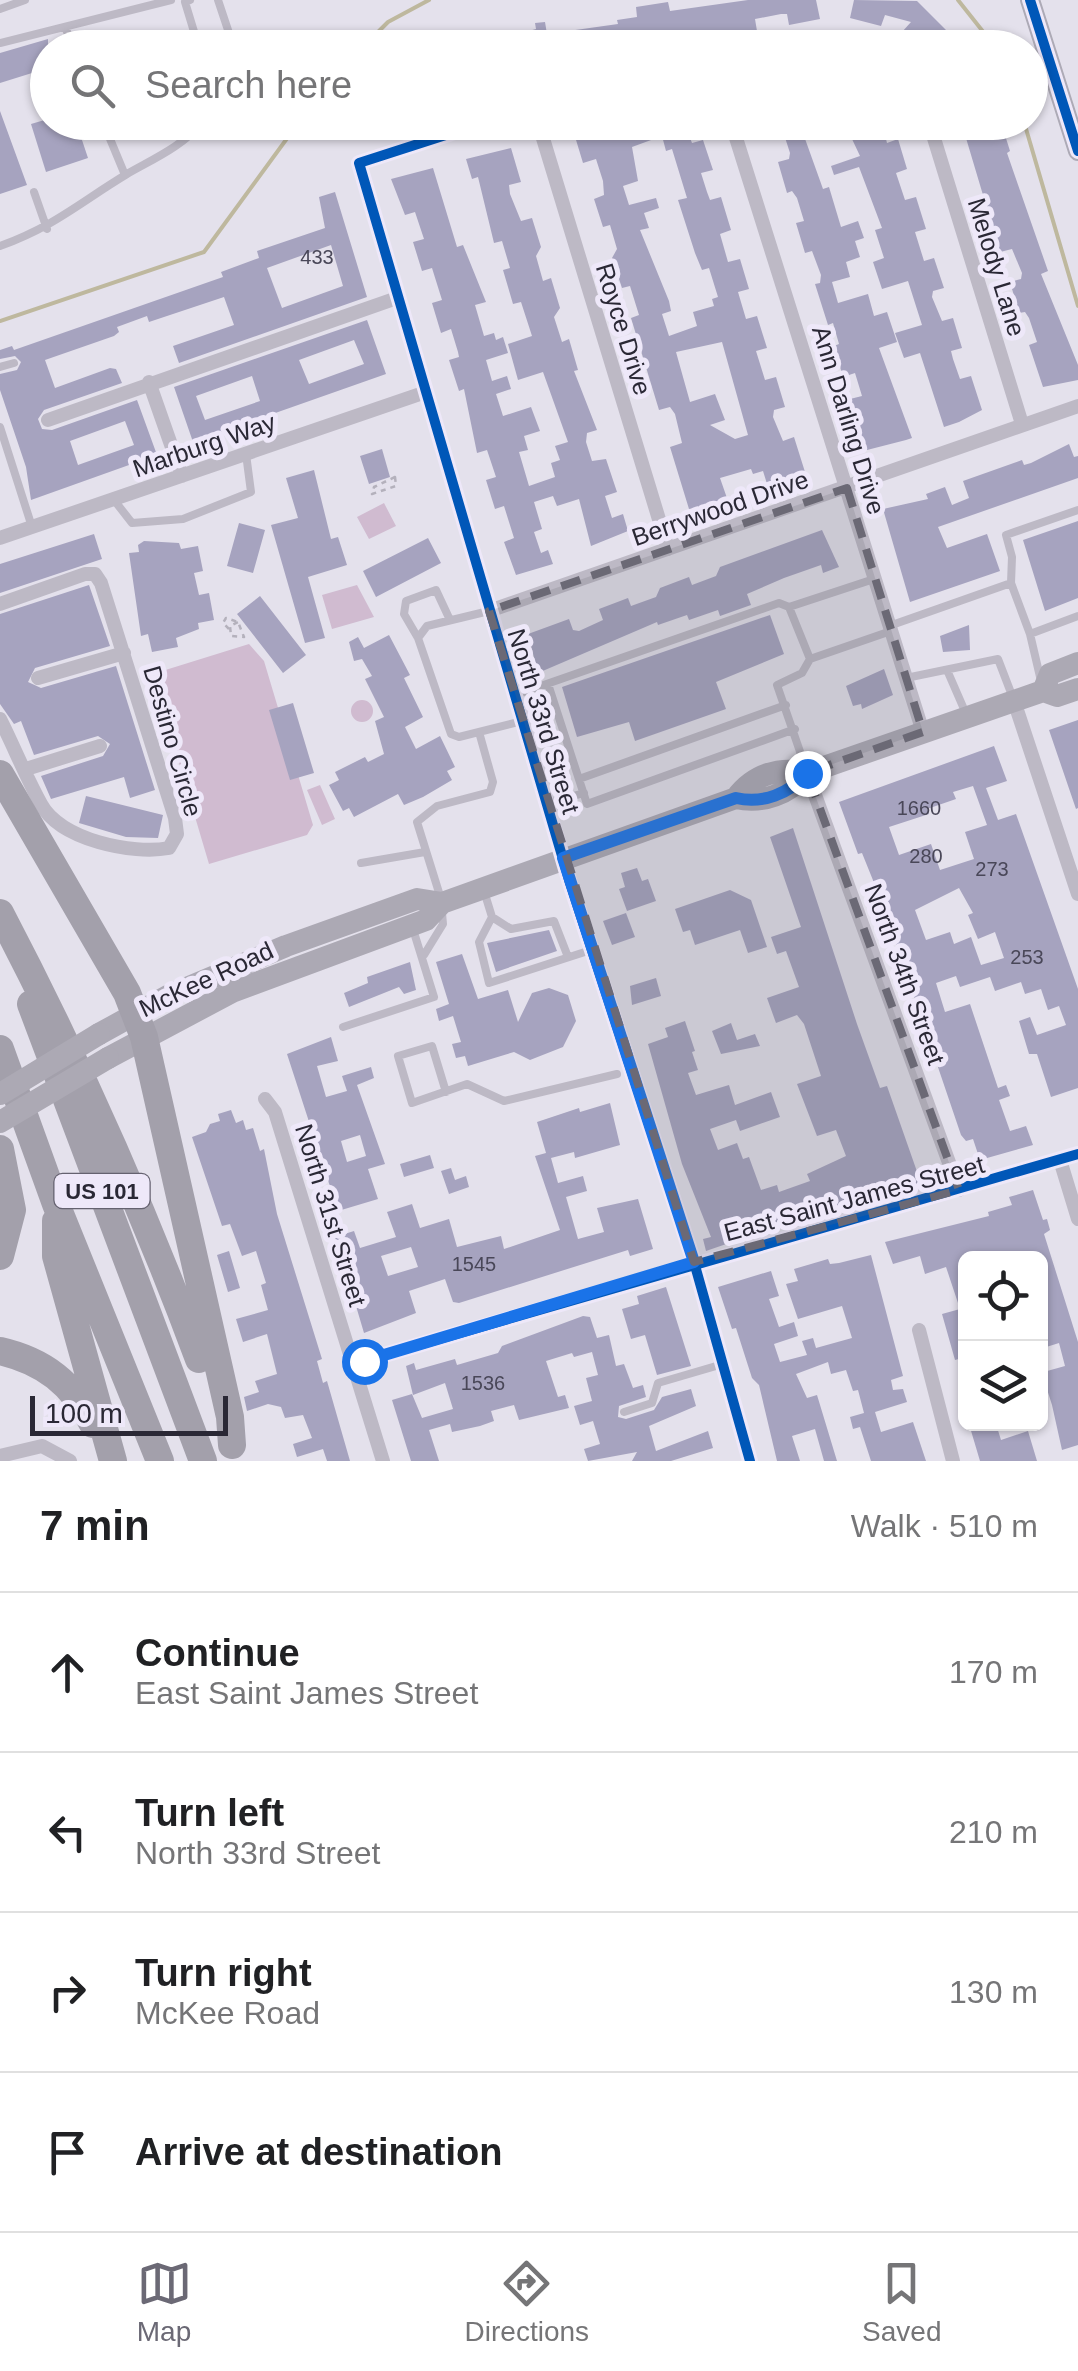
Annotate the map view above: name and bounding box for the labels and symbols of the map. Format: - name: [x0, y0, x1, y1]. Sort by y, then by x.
- street label: Melody Lane: [963, 194, 1031, 340]
- house number: 433: [300, 246, 334, 268]
- street label: Royce Drive: [591, 260, 657, 398]
- street label: Ann Darling Drive: [807, 322, 891, 518]
- street label: Marburg Way: [129, 407, 280, 483]
- street label: Berrywood Drive: [628, 465, 812, 551]
- street label: North 33rd Street: [503, 625, 585, 817]
- street label: Destino Circle: [138, 662, 208, 820]
- route end: [785, 751, 831, 797]
- house number: 1660: [897, 797, 941, 819]
- house number: 280: [909, 845, 943, 867]
- house number: 273: [975, 858, 1009, 880]
- street label: North 34th Street: [859, 880, 951, 1068]
- street label: McKee Road: [135, 936, 277, 1022]
- house number: 253: [1010, 946, 1044, 968]
- street label: North 31st Street: [290, 1121, 372, 1310]
- street label: East Saint James Street: [721, 1150, 987, 1246]
- road number: US 101: [54, 1174, 150, 1208]
- house number: 1545: [452, 1253, 496, 1275]
- route start: [342, 1339, 388, 1385]
- house number: 1536: [461, 1372, 505, 1394]
- scale bar: [30, 1391, 228, 1436]

